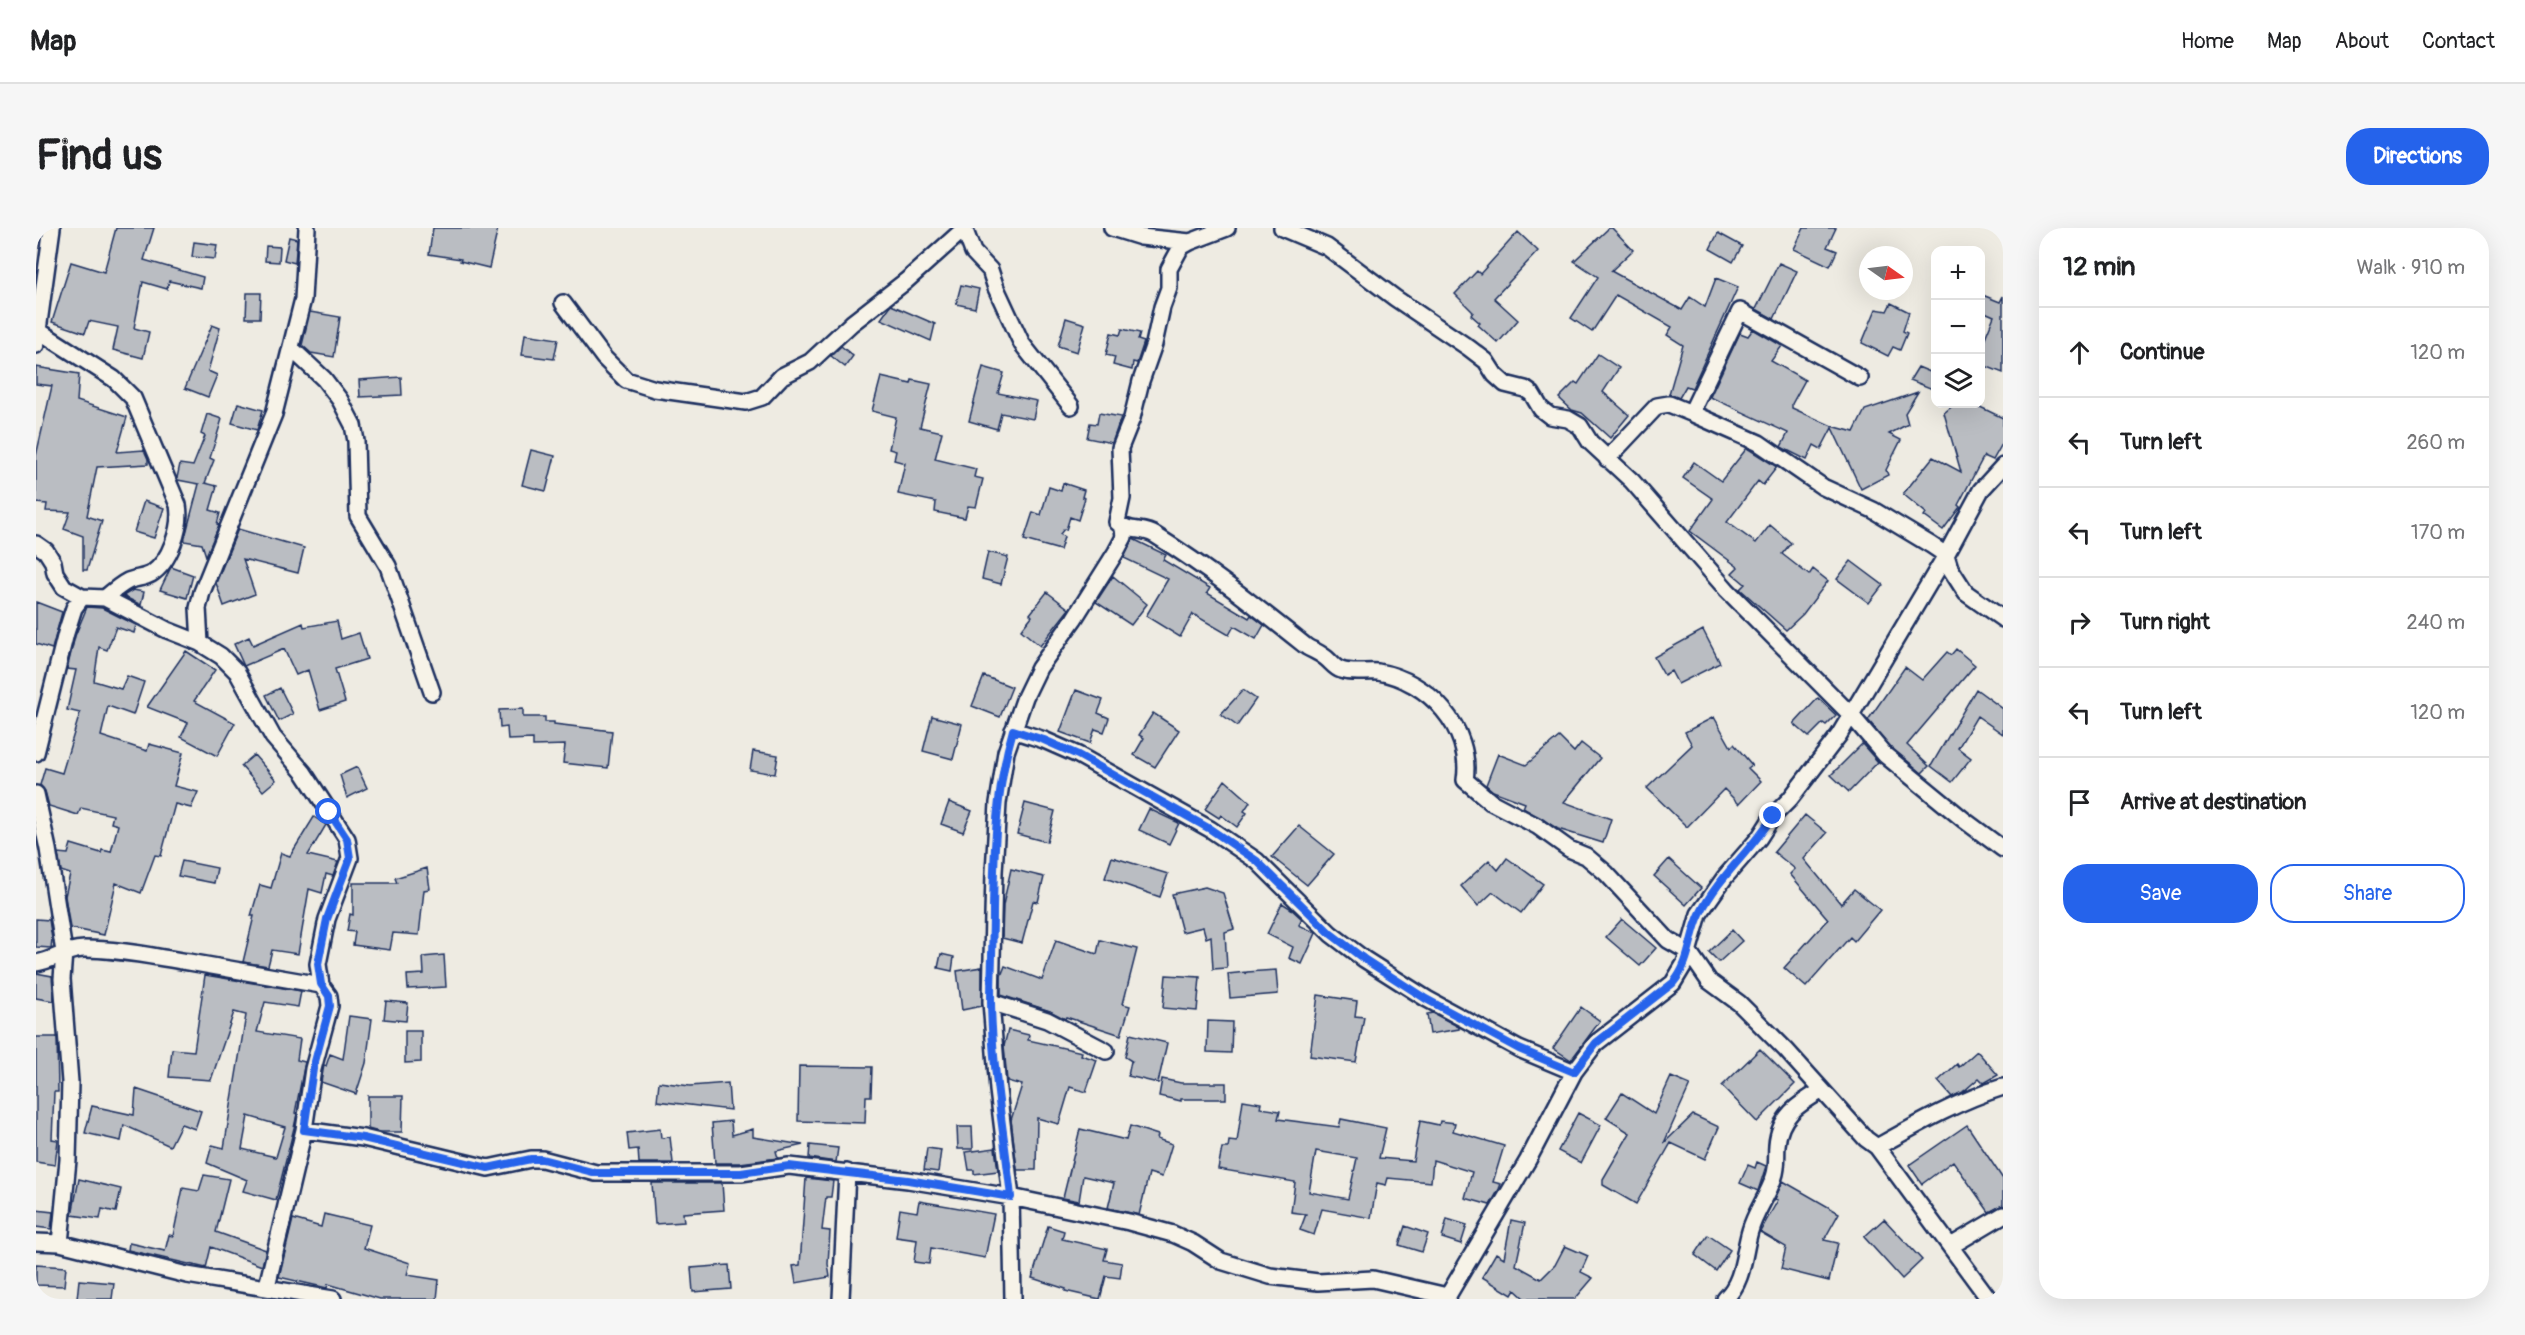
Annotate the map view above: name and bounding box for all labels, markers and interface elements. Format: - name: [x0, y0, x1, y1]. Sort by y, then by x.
- text: Map: [30, 24, 76, 59]
- text: Home: [2181, 28, 2234, 55]
- text: Map: [2267, 28, 2302, 55]
- text: About: [2335, 28, 2389, 55]
- text: Contact: [2422, 28, 2495, 55]
- button: Directions: [2346, 128, 2489, 185]
- text: Find us: [36, 130, 162, 182]
- north arrow: [1859, 246, 1913, 300]
- map controls: [1931, 246, 1985, 408]
- button: +: [1931, 246, 1985, 300]
- text: 12 min: [2063, 251, 2136, 283]
- text: Walk · 910 m: [2357, 255, 2465, 280]
- button: −: [1931, 300, 1985, 354]
- icon: ahead: [2063, 336, 2096, 369]
- text: Continue: [2120, 338, 2204, 366]
- text: 120 m: [2410, 340, 2465, 365]
- button: layers: [1931, 354, 1985, 408]
- icon: left: [2063, 426, 2096, 459]
- text: Turn left: [2120, 428, 2202, 456]
- text: 260 m: [2406, 430, 2465, 455]
- icon: left: [2063, 516, 2096, 549]
- text: Turn left: [2120, 518, 2202, 546]
- text: 170 m: [2411, 520, 2465, 545]
- icon: right: [2063, 606, 2096, 639]
- text: Turn right: [2120, 608, 2210, 636]
- text: 240 m: [2406, 610, 2465, 635]
- icon: left: [2063, 696, 2096, 729]
- text: Turn left: [2120, 698, 2202, 726]
- text: 120 m: [2410, 700, 2465, 725]
- icon: arrive: [2063, 786, 2096, 819]
- text: Arrive at destination: [2120, 788, 2306, 816]
- route start: [315, 798, 341, 824]
- route end: [1759, 802, 1785, 828]
- button: Save: [2063, 864, 2258, 923]
- button: Share: [2270, 864, 2465, 923]

